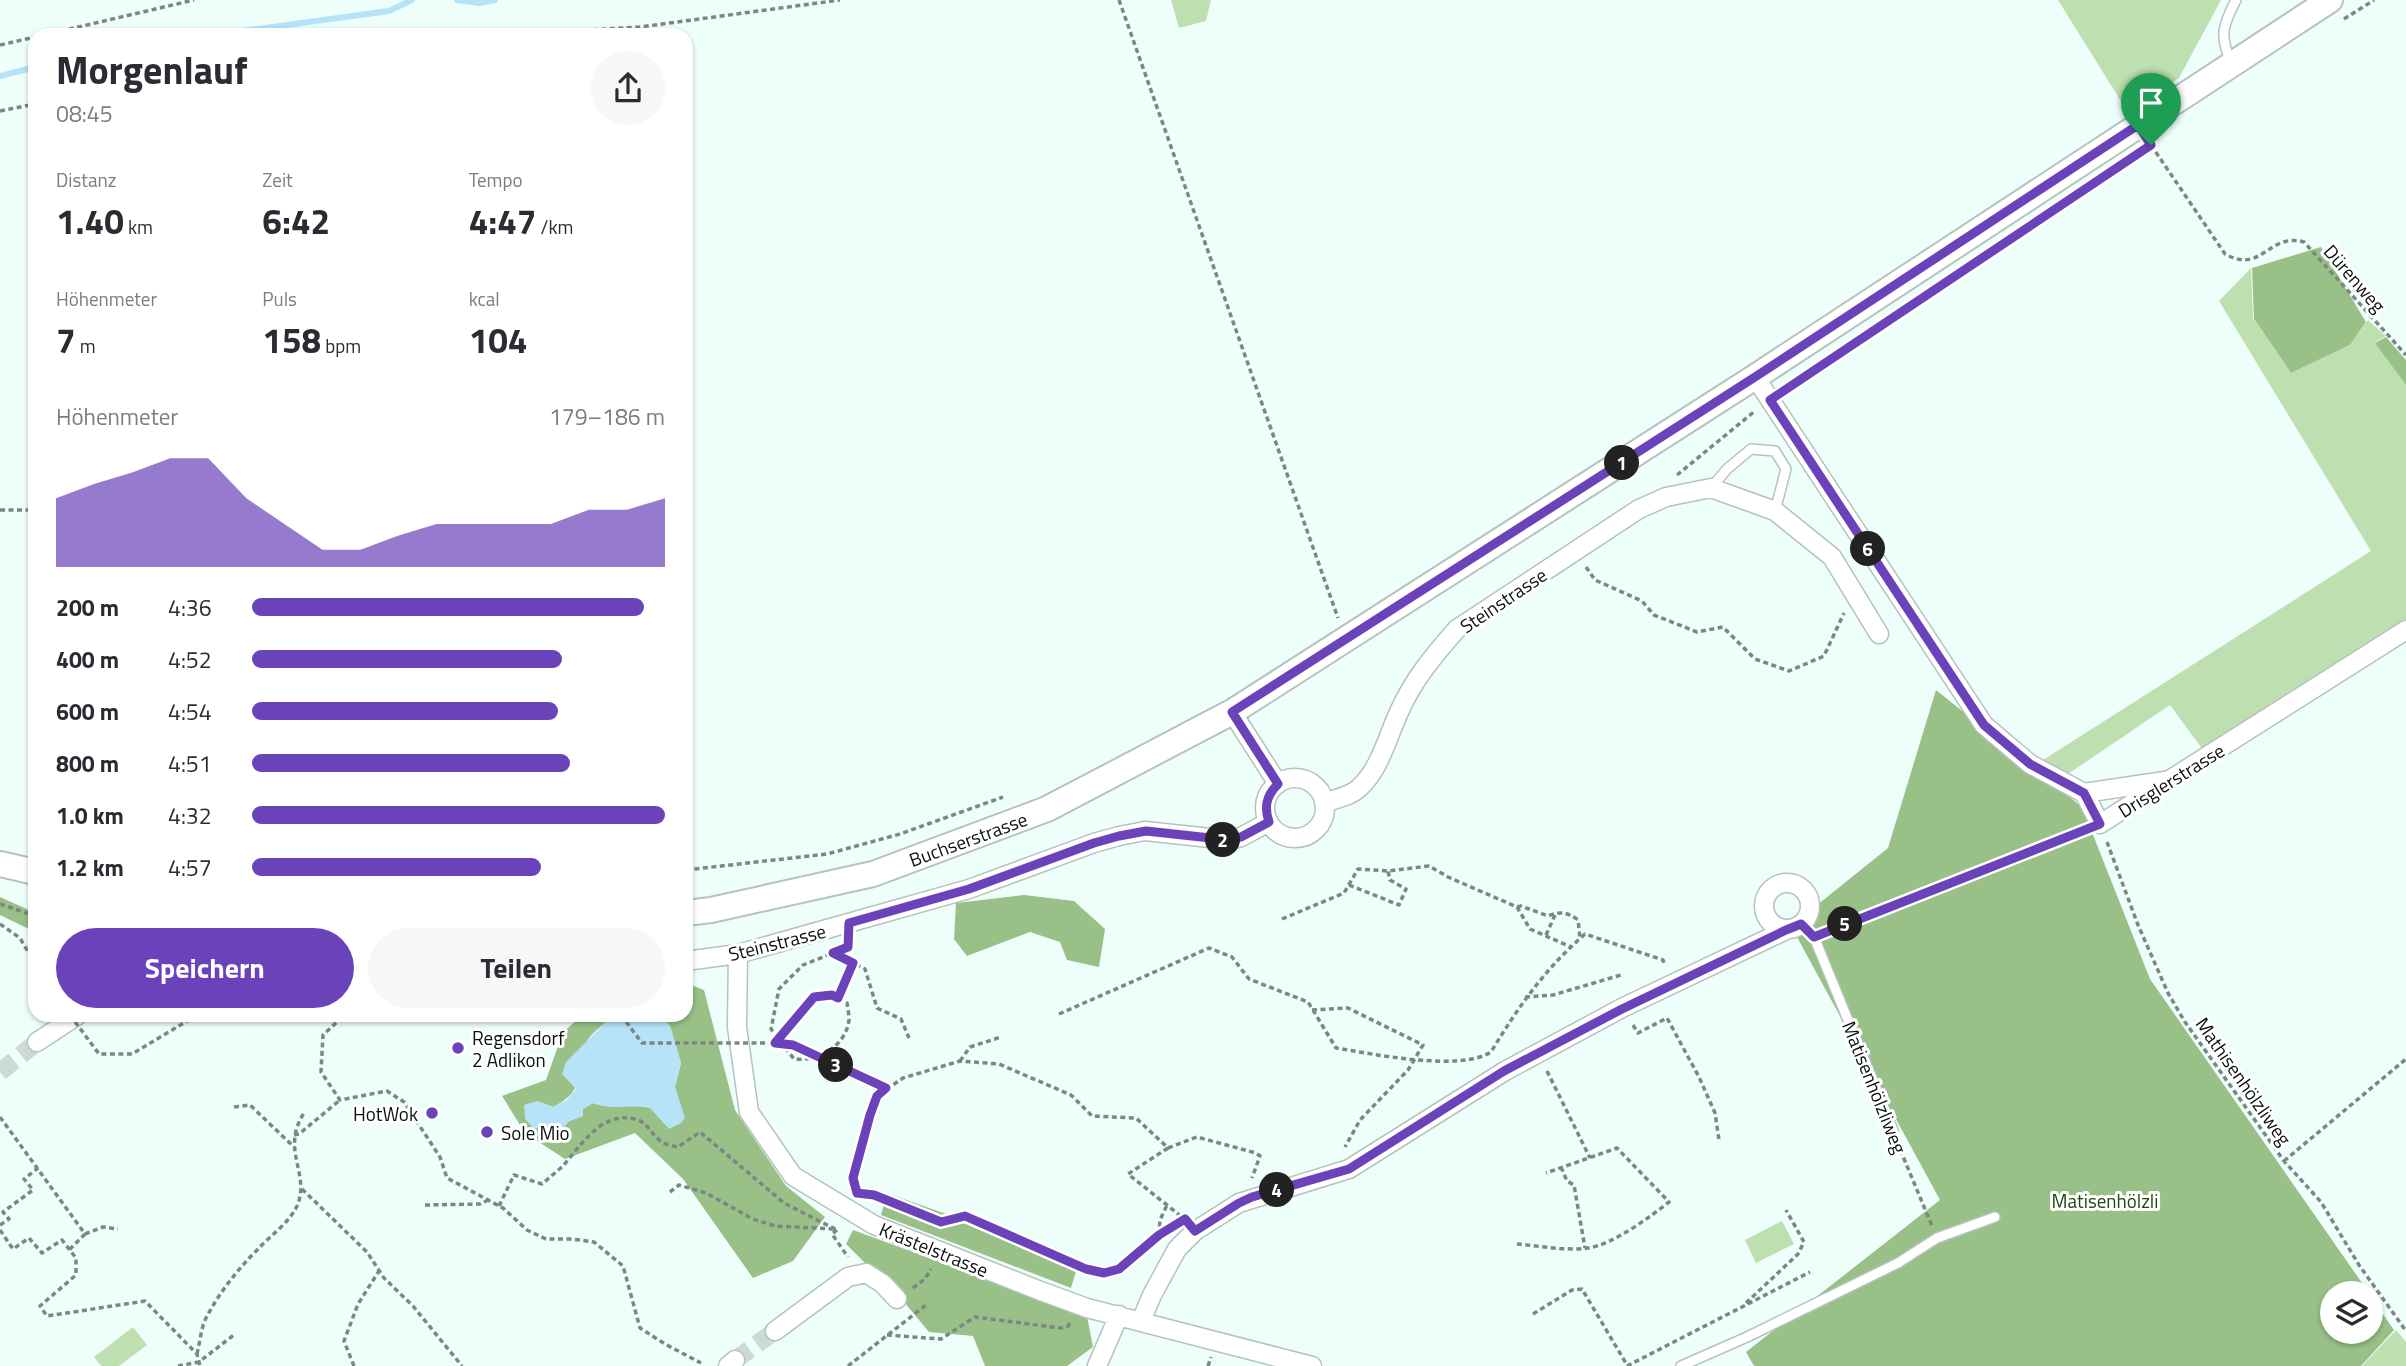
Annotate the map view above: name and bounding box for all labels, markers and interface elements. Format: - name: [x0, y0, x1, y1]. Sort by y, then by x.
- text: Morgenlauf: [56, 41, 248, 99]
- button: share: [591, 51, 665, 125]
- pin: [2121, 73, 2181, 145]
- icon: arrive: [2132, 84, 2170, 122]
- text: 08:45: [56, 96, 113, 131]
- text: Distanz: [56, 165, 116, 194]
- text: Zeit: [262, 165, 293, 194]
- text: Tempo: [469, 165, 522, 194]
- text: 1.40: [56, 194, 124, 248]
- text: 6:42: [262, 194, 330, 248]
- text: 4:47: [469, 194, 536, 248]
- text: km: [124, 212, 153, 241]
- text: /km: [536, 212, 573, 241]
- street label: Dürenweg: [2317, 237, 2393, 319]
- text: Höhenmeter: [56, 284, 157, 313]
- text: Puls: [262, 284, 297, 313]
- text: kcal: [469, 284, 500, 313]
- text: 7: [56, 313, 76, 367]
- text: 158: [262, 313, 321, 367]
- text: 104: [469, 313, 527, 367]
- text: m: [76, 331, 96, 360]
- text: bpm: [321, 331, 361, 360]
- text: Höhenmeter: [56, 399, 178, 434]
- text: 179–186 m: [549, 399, 665, 434]
- pin: 1: [1604, 446, 1640, 480]
- text: 1: [1616, 448, 1627, 477]
- pin: 6: [1850, 532, 1885, 566]
- text: 6: [1862, 534, 1873, 563]
- street label: Steinstrasse: [1454, 560, 1552, 640]
- text: 200 m: [56, 590, 119, 625]
- text: 4:36: [168, 590, 212, 625]
- text: 400 m: [56, 642, 119, 677]
- text: 4:52: [168, 642, 212, 677]
- text: 600 m: [56, 694, 119, 729]
- text: 4:54: [168, 694, 212, 729]
- street label: Drisglerstrasse: [2112, 736, 2230, 824]
- text: 800 m: [56, 746, 119, 781]
- text: 4:51: [168, 746, 212, 781]
- text: 1.0 km: [56, 798, 124, 833]
- text: 4:32: [168, 798, 212, 833]
- street label: Buchserstrasse: [905, 804, 1031, 874]
- pin: 2: [1206, 822, 1240, 858]
- text: 2: [1217, 825, 1228, 854]
- text: 1.2 km: [56, 850, 124, 885]
- text: 4:57: [168, 850, 212, 885]
- pin: 5: [1828, 906, 1862, 942]
- text: 5: [1839, 909, 1850, 938]
- street label: Steinstrasse: [725, 916, 829, 968]
- button: Speichern: [56, 928, 354, 1008]
- button: Teilen: [368, 928, 665, 1008]
- street label: Mathisenhölzliweg: [2189, 1011, 2299, 1151]
- street label: Matisenhölzliweg: [1835, 1016, 1915, 1158]
- place label: Regensdorf 2 Adlikon: [472, 1023, 565, 1074]
- marker: Regensdorf 2 Adlikon: [450, 1040, 466, 1056]
- pin: 3: [818, 1048, 854, 1082]
- text: 3: [830, 1050, 841, 1079]
- place label: HotWok: [353, 1099, 418, 1128]
- marker: HotWok: [424, 1105, 440, 1121]
- place label: Sole Mio: [501, 1118, 570, 1147]
- marker: Sole Mio: [479, 1124, 495, 1140]
- pin: 4: [1260, 1172, 1294, 1208]
- text: 4: [1271, 1175, 1282, 1204]
- park label: Matisenhölzli: [2052, 1186, 2158, 1215]
- street label: Krästelstrasse: [875, 1214, 993, 1284]
- map controls: [2320, 1281, 2383, 1344]
- button: layers: [2320, 1281, 2383, 1344]

